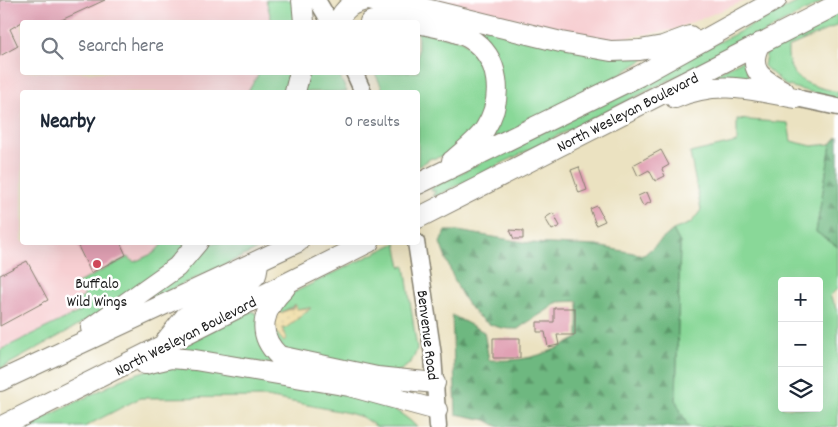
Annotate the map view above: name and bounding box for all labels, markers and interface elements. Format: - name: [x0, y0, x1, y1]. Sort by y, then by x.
- search box: [20, 20, 420, 75]
- icon: search: [38, 34, 66, 62]
- text: Search here: [78, 34, 164, 61]
- street label: North Wesleyan Boulevard: [553, 67, 703, 159]
- text: Nearby: [40, 108, 95, 138]
- text: 0 results: [345, 111, 400, 134]
- marker: Buffalo Wild Wings: [91, 258, 103, 270]
- place label: Buffalo Wild Wings: [67, 273, 127, 314]
- map controls: [778, 277, 823, 412]
- button: +: [778, 277, 823, 322]
- street label: Benvenue Road: [410, 289, 443, 382]
- street label: North Wesleyan Boulevard: [111, 291, 261, 383]
- button: −: [778, 322, 823, 367]
- button: layers: [778, 367, 823, 412]

